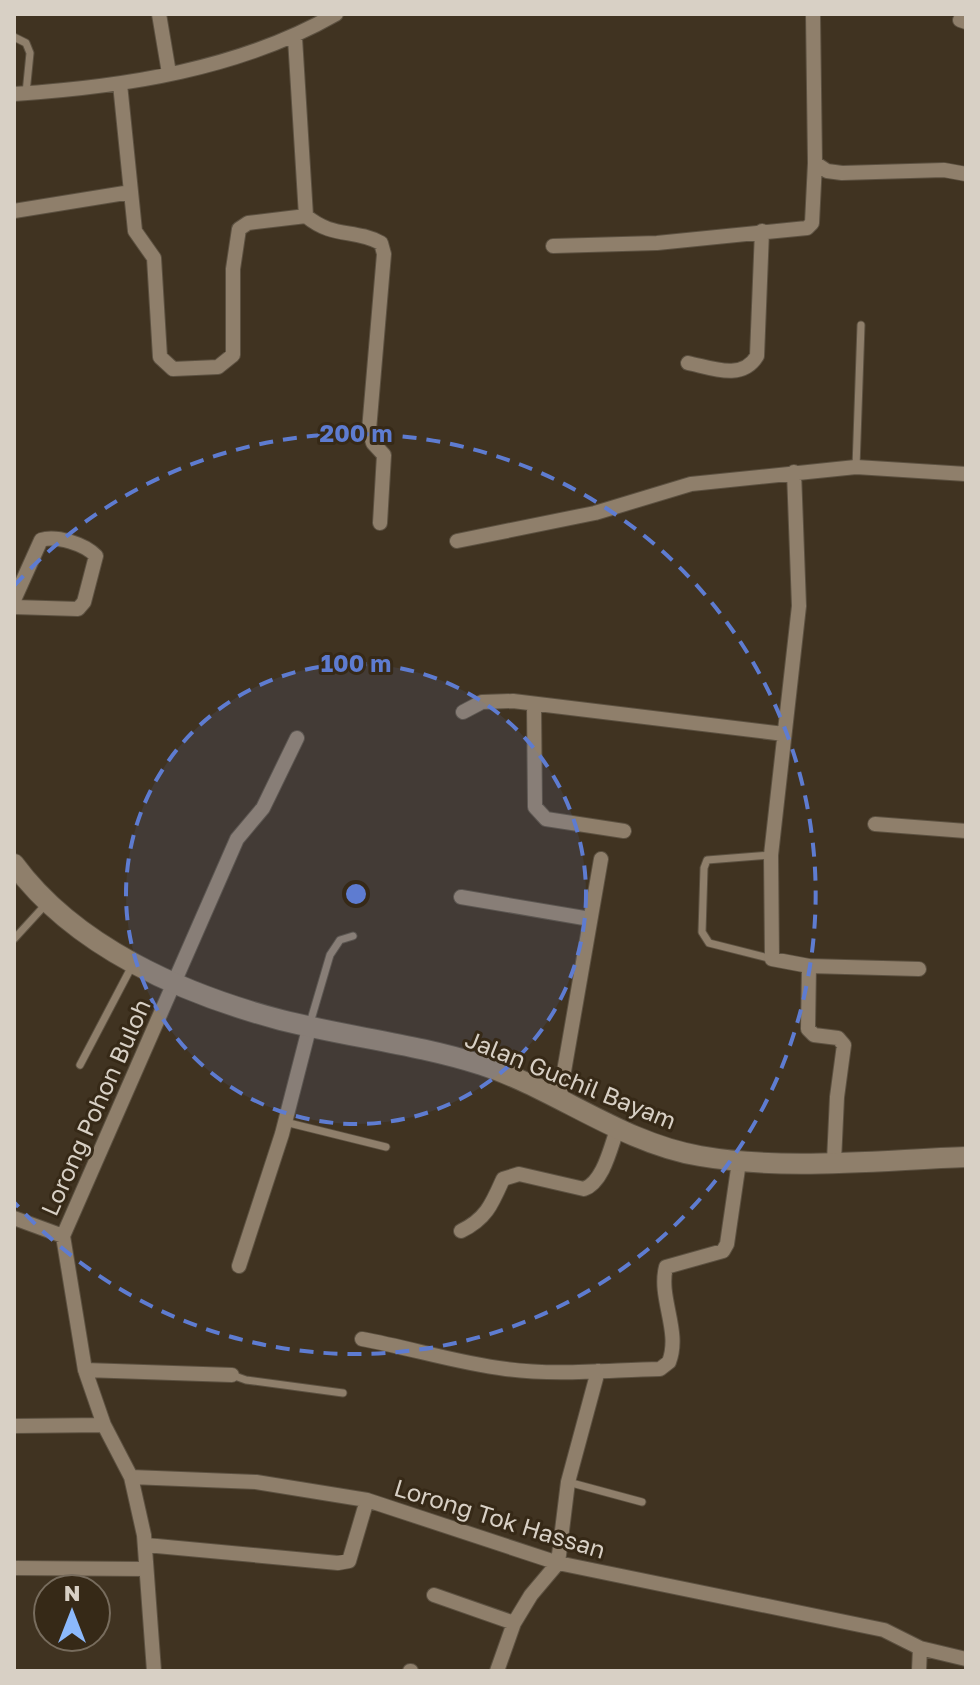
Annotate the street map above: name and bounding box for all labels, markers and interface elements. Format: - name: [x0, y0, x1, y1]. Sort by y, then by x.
- text: 200 m: [320, 418, 392, 447]
- text: 100 m: [321, 648, 391, 677]
- centre of rings: [342, 880, 370, 908]
- street label: Lorong Pohon Buloh: [34, 994, 156, 1220]
- street label: Jalan Guchil Bayam: [461, 1023, 681, 1135]
- street label: Lorong Tok Hassan: [391, 1472, 609, 1564]
- north arrow: [32, 1573, 112, 1653]
- text: N: [64, 1579, 80, 1606]

